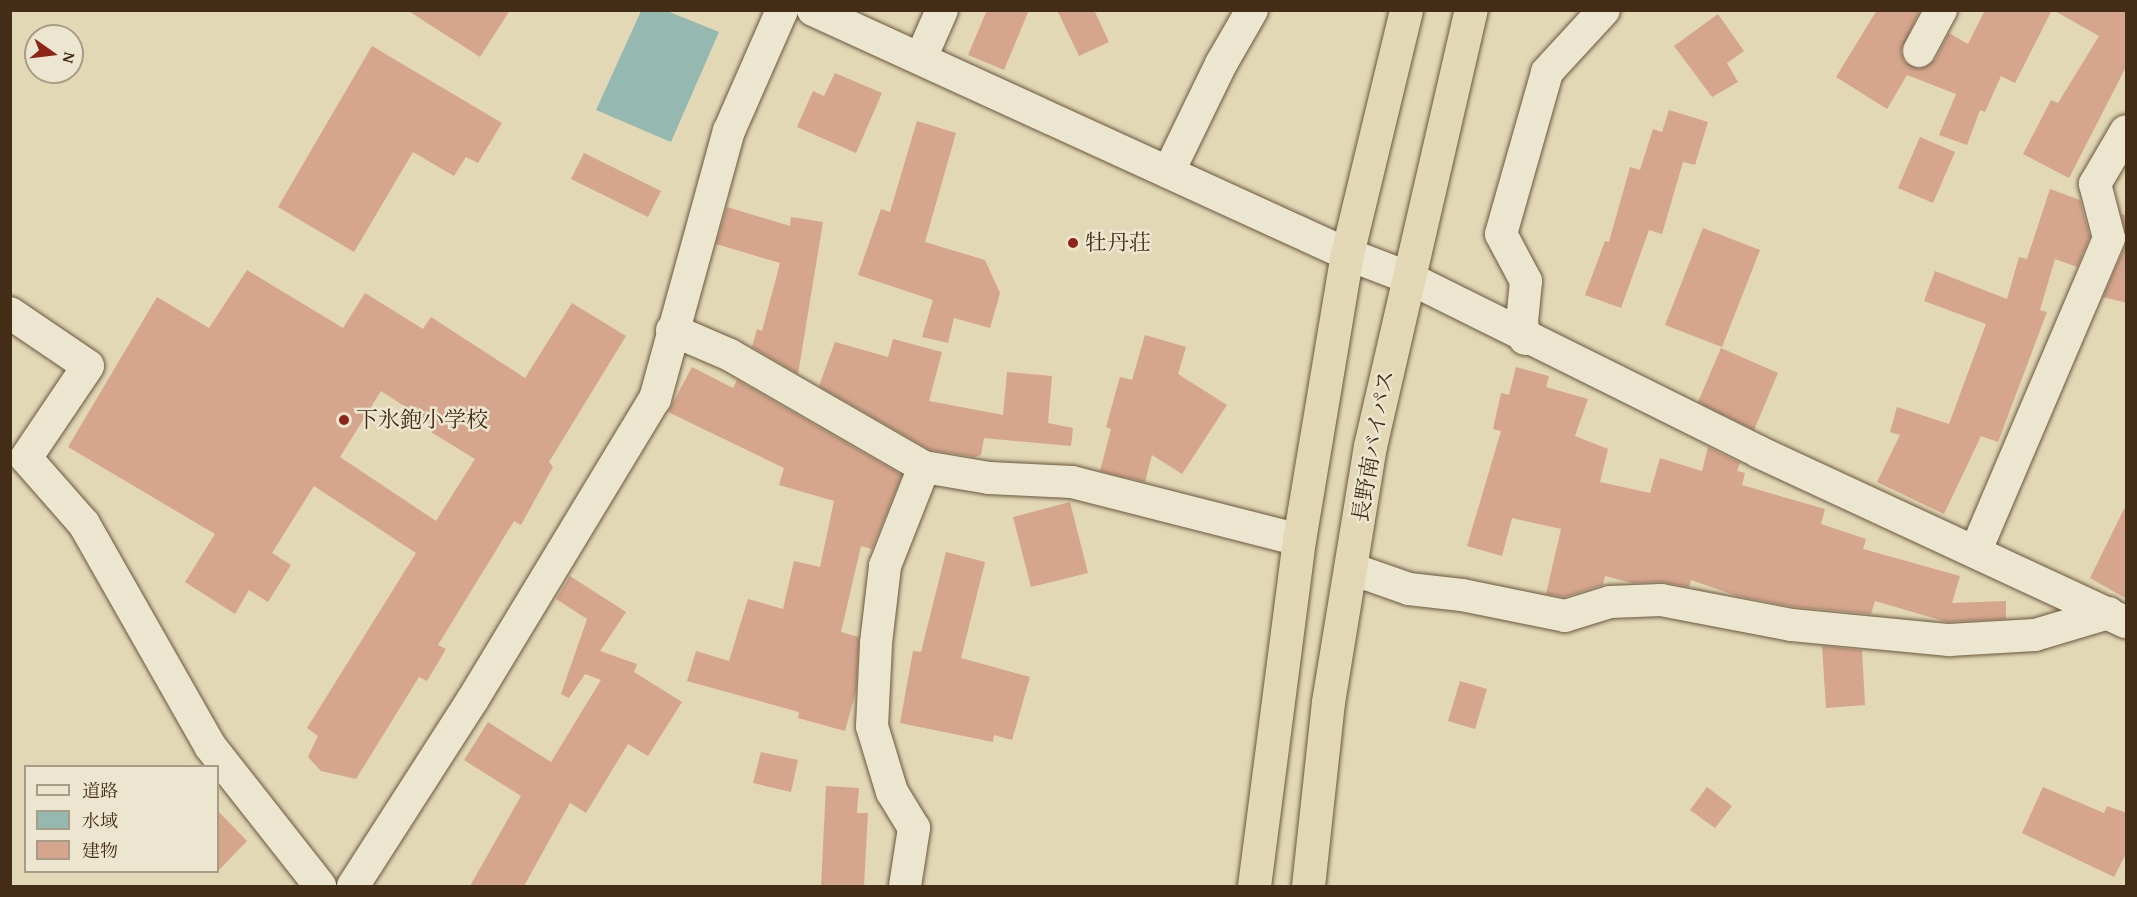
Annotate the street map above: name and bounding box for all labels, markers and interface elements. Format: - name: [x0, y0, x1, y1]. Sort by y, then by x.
- north arrow: [24, 24, 84, 84]
- text: N: [57, 50, 82, 66]
- place label: 牡丹荘: [1085, 230, 1151, 256]
- marker: 牡丹荘: [1066, 236, 1080, 250]
- street label: 長野南バイパス: [1347, 368, 1399, 524]
- place label: 下氷鉋小学校: [356, 407, 488, 433]
- marker: 下氷鉋小学校: [337, 413, 351, 427]
- legend: [24, 765, 219, 873]
- text: 道路: [82, 777, 118, 804]
- text: 水域: [82, 807, 118, 834]
- text: 建物: [82, 837, 118, 864]

